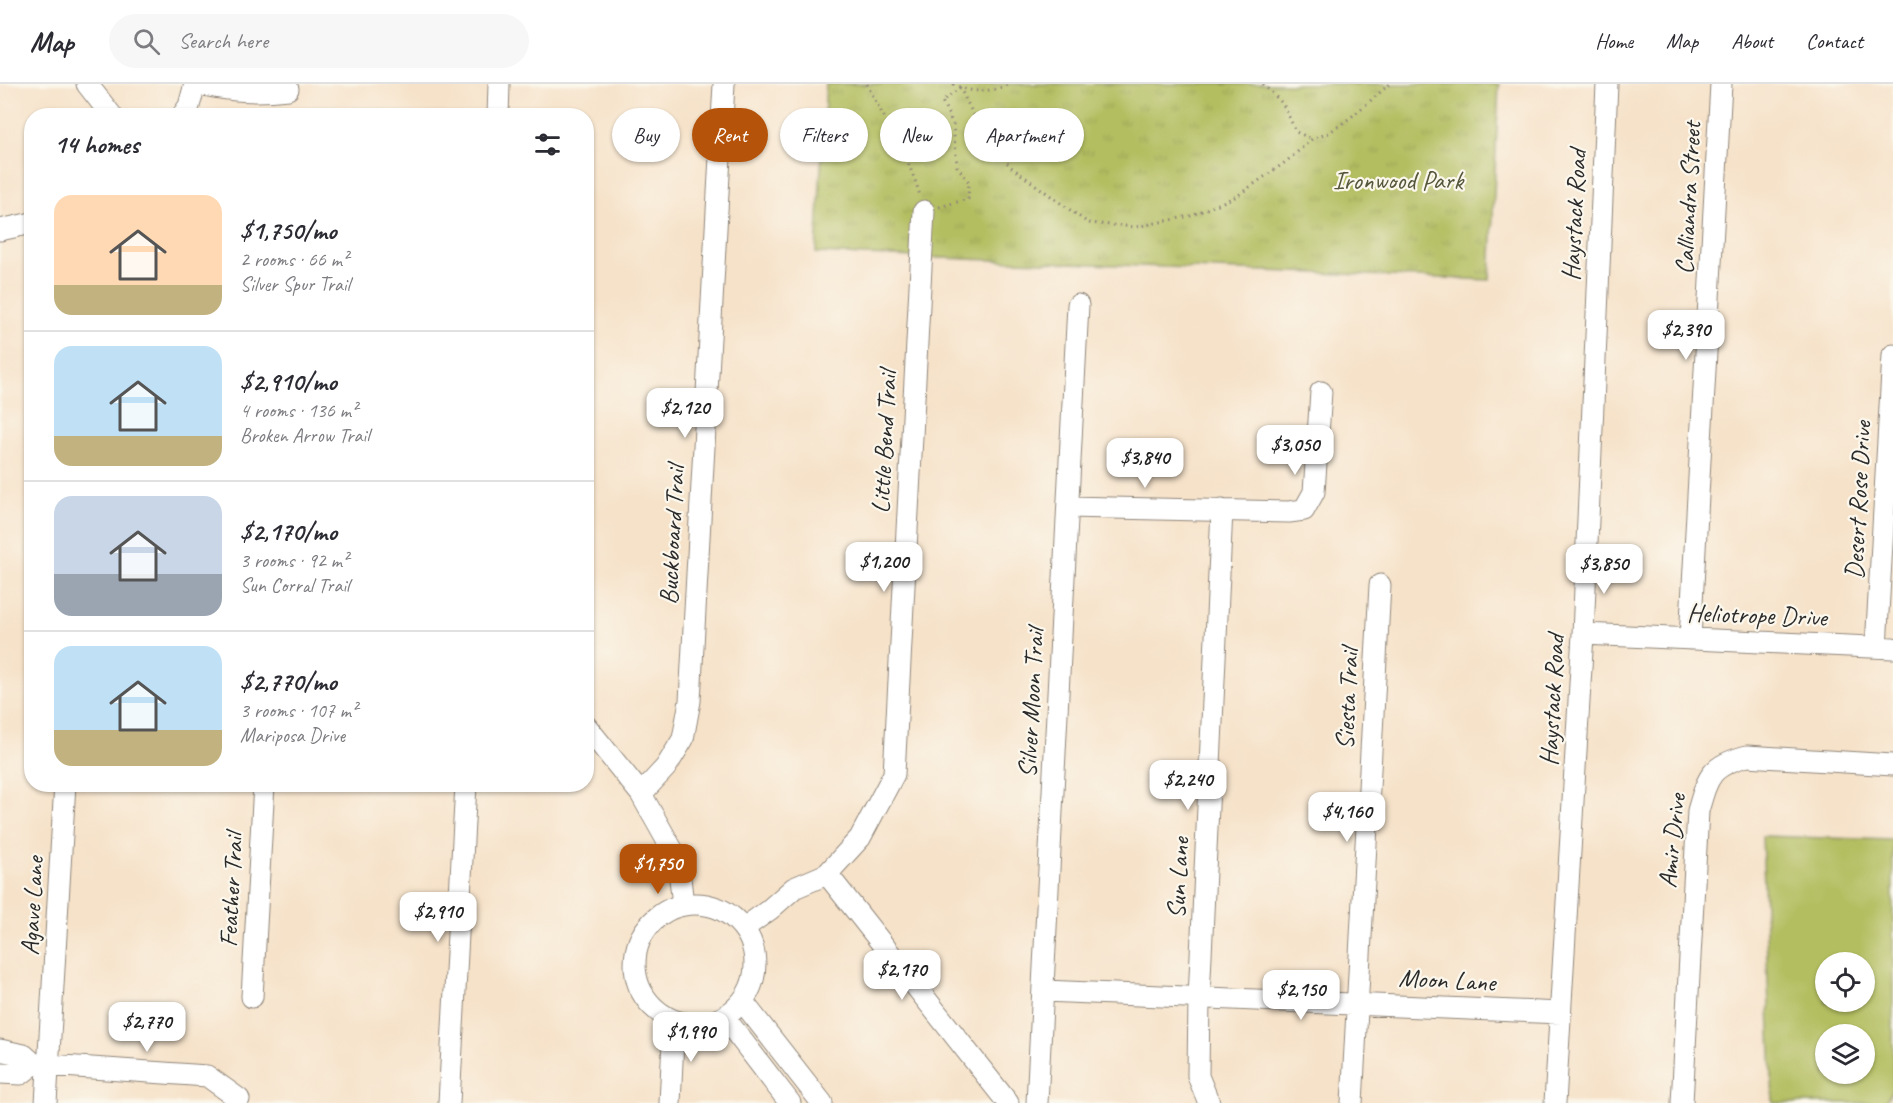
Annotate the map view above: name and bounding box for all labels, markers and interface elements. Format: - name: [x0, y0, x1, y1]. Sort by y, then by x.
- search box: [109, 14, 529, 68]
- text: Map: [30, 24, 73, 59]
- icon: search: [130, 25, 163, 58]
- text: Search here: [178, 27, 268, 55]
- text: Home: [1595, 28, 1633, 54]
- text: Map: [1666, 28, 1698, 54]
- text: About: [1731, 28, 1773, 54]
- text: Contact: [1806, 28, 1863, 54]
- chip: Buy: [612, 108, 680, 162]
- chip: Rent: [692, 108, 768, 162]
- chip: Filters: [780, 108, 868, 162]
- chip: New: [880, 108, 952, 162]
- chip: Apartment: [964, 108, 1084, 162]
- street label: Calliandra Street: [1668, 118, 1709, 275]
- text: 14 homes: [54, 128, 139, 161]
- icon: filters: [531, 128, 564, 161]
- street label: Haystack Road: [1554, 145, 1594, 282]
- park label: Ironwood Park: [1333, 164, 1465, 197]
- text: $1,750/mo: [240, 214, 336, 247]
- icon: home: [102, 219, 174, 291]
- text: 2 rooms · 66 m²: [240, 247, 348, 272]
- text: Silver Spur Trail: [240, 272, 350, 297]
- pin: $2,390: [1637, 310, 1735, 361]
- text: $2,390: [1662, 317, 1710, 342]
- text: $2,910/mo: [240, 365, 337, 398]
- street label: Little Bend Trail: [864, 365, 904, 514]
- icon: home: [102, 370, 174, 442]
- pin: $2,120: [636, 388, 734, 439]
- text: $2,120: [661, 395, 709, 420]
- text: 4 rooms · 136 m²: [240, 398, 357, 423]
- street label: Desert Rose Drive: [1837, 419, 1879, 580]
- text: Broken Arrow Trail: [240, 423, 369, 448]
- pin: $3,050: [1246, 425, 1344, 476]
- text: $3,050: [1271, 432, 1319, 457]
- pin: $3,840: [1096, 438, 1194, 489]
- text: $3,840: [1121, 445, 1169, 470]
- street label: Buckboard Trail: [652, 460, 692, 606]
- text: $2,170/mo: [240, 515, 337, 548]
- icon: home: [102, 520, 174, 592]
- pin: $1,200: [835, 542, 933, 593]
- pin: $3,850: [1555, 544, 1653, 595]
- text: 3 rooms · 92 m²: [240, 548, 348, 573]
- text: $1,200: [860, 549, 908, 574]
- text: $3,850: [1580, 551, 1628, 576]
- text: Sun Corral Trail: [240, 573, 349, 598]
- street label: Heliotrope Drive: [1687, 596, 1830, 634]
- street label: Silver Moon Trail: [1011, 623, 1052, 779]
- street label: Haystack Road: [1532, 630, 1572, 767]
- street label: Siesta Trail: [1328, 643, 1366, 751]
- text: $2,770/mo: [240, 665, 337, 698]
- icon: home: [102, 670, 174, 742]
- text: 3 rooms · 107 m²: [240, 698, 357, 723]
- text: Mariposa Drive: [240, 723, 345, 748]
- pin: $2,240: [1139, 760, 1237, 811]
- text: $2,240: [1164, 767, 1212, 792]
- street label: Amir Drive: [1651, 791, 1694, 890]
- pin: $4,160: [1298, 792, 1396, 843]
- text: $4,160: [1322, 799, 1372, 824]
- street label: Feather Trail: [212, 827, 251, 948]
- street label: Sun Lane: [1159, 835, 1197, 920]
- pin: $1,750: [609, 844, 707, 895]
- text: $1,750: [634, 851, 682, 876]
- street label: Agave Lane: [13, 853, 51, 956]
- pin: $2,910: [389, 892, 487, 943]
- text: $2,910: [414, 899, 462, 924]
- pin: $2,170: [853, 950, 951, 1001]
- map controls: [1815, 952, 1875, 1084]
- button: locate: [1815, 952, 1875, 1012]
- text: $2,170: [878, 957, 926, 982]
- street label: Moon Lane: [1398, 961, 1499, 999]
- pin: $2,150: [1252, 970, 1350, 1021]
- text: $2,150: [1277, 977, 1325, 1002]
- pin: $2,770: [98, 1002, 196, 1053]
- text: $2,770: [123, 1009, 171, 1034]
- pin: $1,990: [642, 1012, 740, 1063]
- text: $1,990: [667, 1019, 715, 1044]
- button: layers: [1815, 1024, 1875, 1084]

